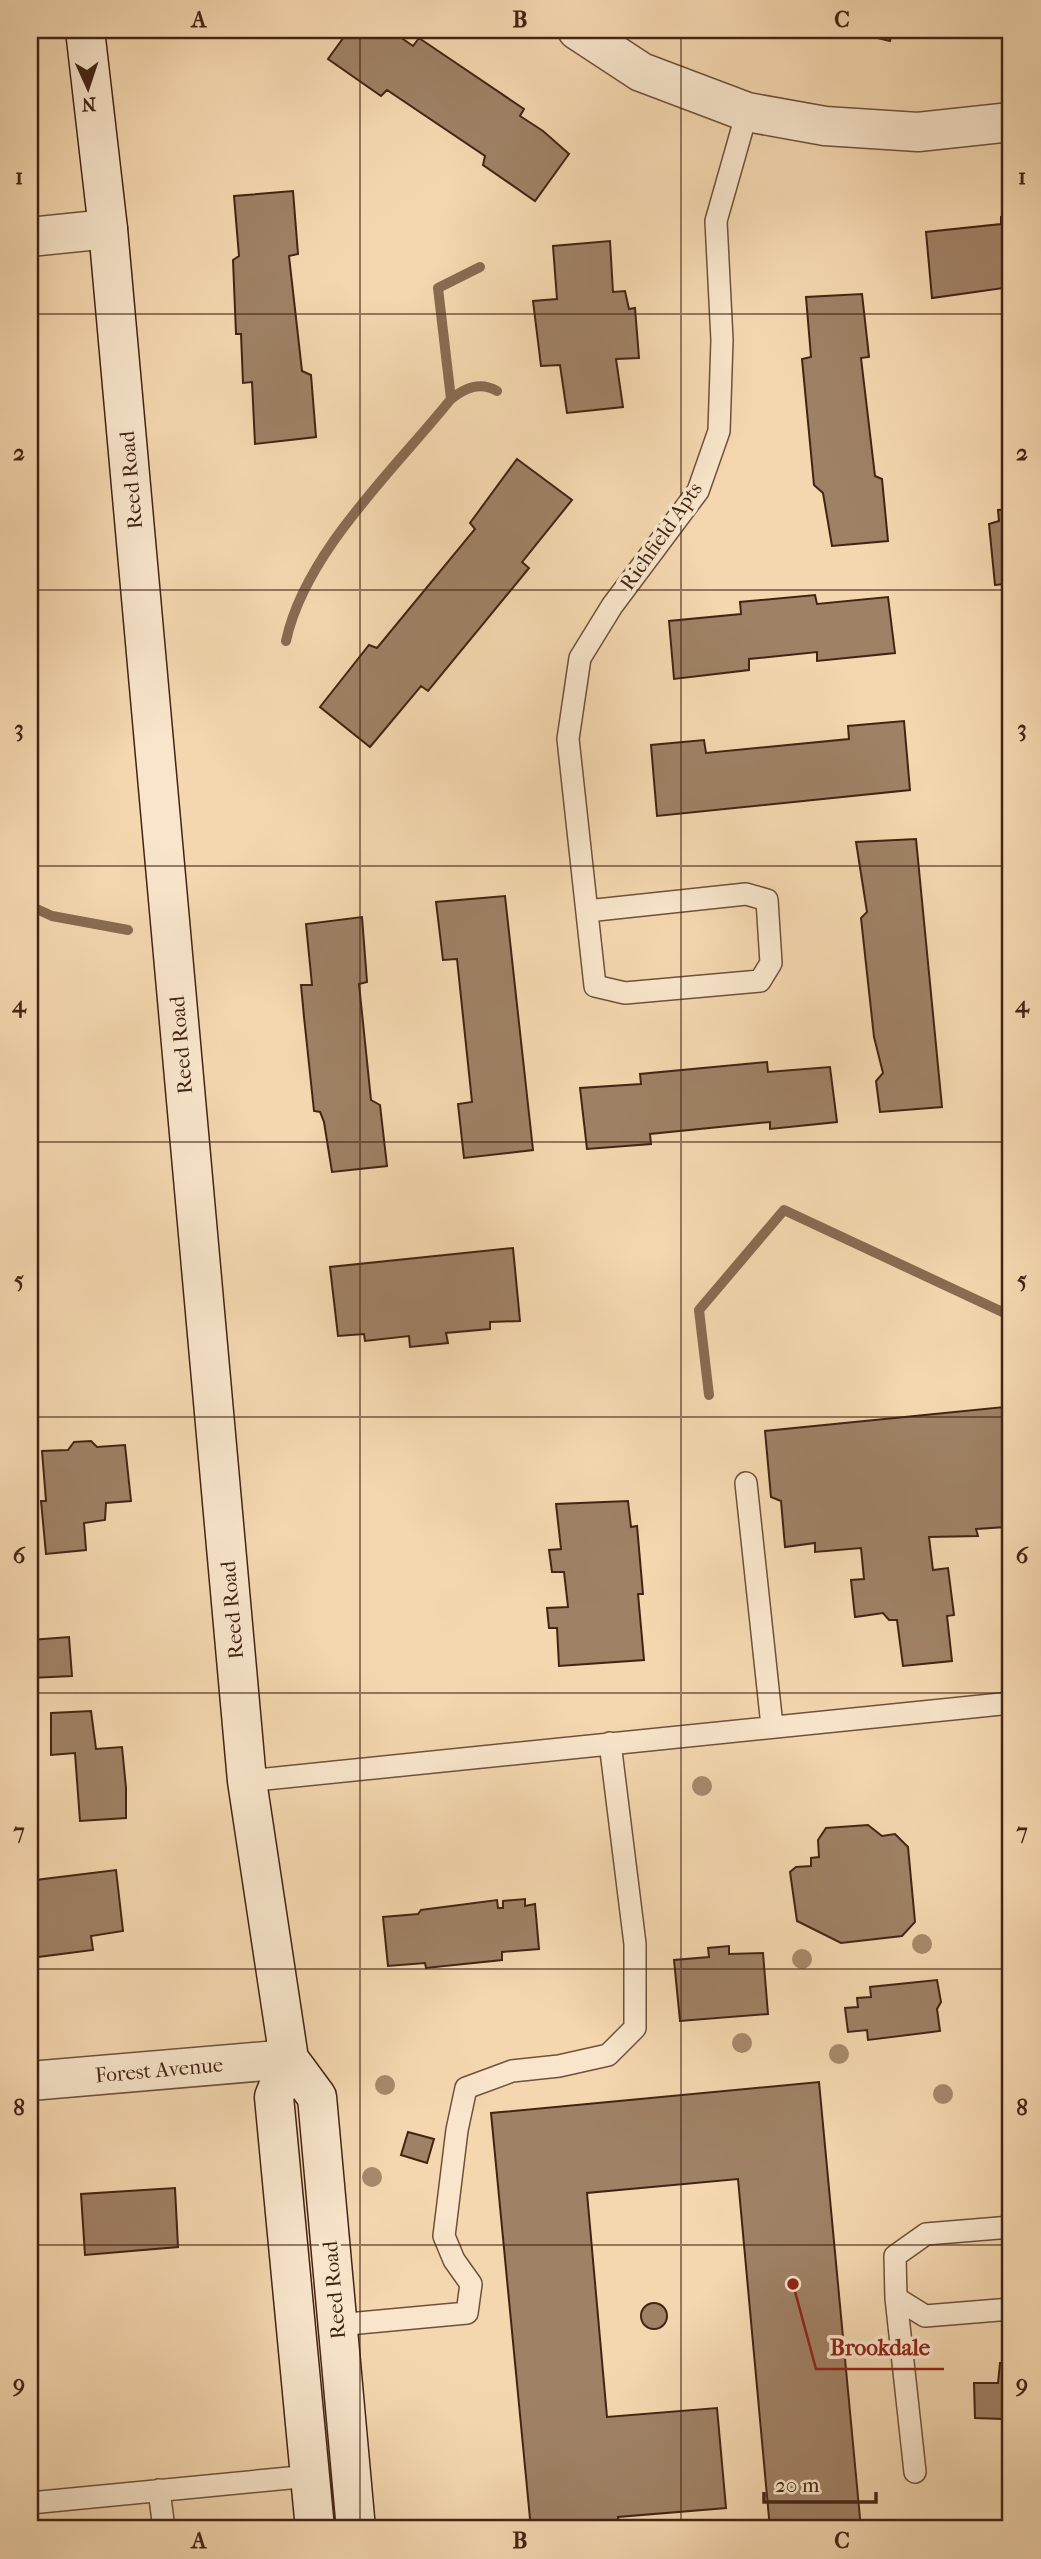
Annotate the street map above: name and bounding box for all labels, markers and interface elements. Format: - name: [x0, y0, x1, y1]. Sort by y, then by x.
- text: A: [190, 6, 208, 33]
- text: B: [513, 6, 528, 33]
- text: C: [834, 6, 850, 33]
- north arrow: [52, 52, 122, 122]
- text: N: [80, 93, 97, 115]
- text: 1: [15, 163, 23, 190]
- text: 1: [1018, 163, 1026, 190]
- street label: Reed Road: [115, 429, 147, 530]
- text: 2: [13, 439, 25, 466]
- text: 2: [1016, 439, 1028, 466]
- street label: Richfield Apts: [615, 477, 707, 595]
- text: 3: [14, 715, 24, 742]
- text: 3: [1017, 715, 1027, 742]
- text: 4: [11, 991, 27, 1018]
- text: 4: [1014, 991, 1030, 1018]
- street label: Reed Road: [165, 994, 197, 1095]
- text: 5: [14, 1266, 24, 1293]
- text: 5: [1017, 1266, 1027, 1293]
- text: 6: [13, 1542, 26, 1569]
- text: 6: [1016, 1542, 1029, 1569]
- street label: Reed Road: [216, 1559, 248, 1660]
- text: 7: [12, 1818, 25, 1845]
- text: 7: [1015, 1818, 1028, 1845]
- street label: Forest Avenue: [94, 2052, 224, 2088]
- text: 8: [13, 2094, 25, 2121]
- text: 8: [1016, 2094, 1028, 2121]
- street label: Reed Road: [318, 2239, 350, 2340]
- callout: Brookdale: [816, 2325, 944, 2369]
- text: Brookdale: [830, 2334, 931, 2361]
- text: 9: [12, 2370, 25, 2397]
- text: 9: [1015, 2370, 1028, 2397]
- scale bar: [764, 2461, 876, 2505]
- text: 20 m: [775, 2473, 820, 2497]
- text: A: [190, 2527, 208, 2554]
- text: B: [513, 2527, 528, 2554]
- text: C: [834, 2527, 850, 2554]

